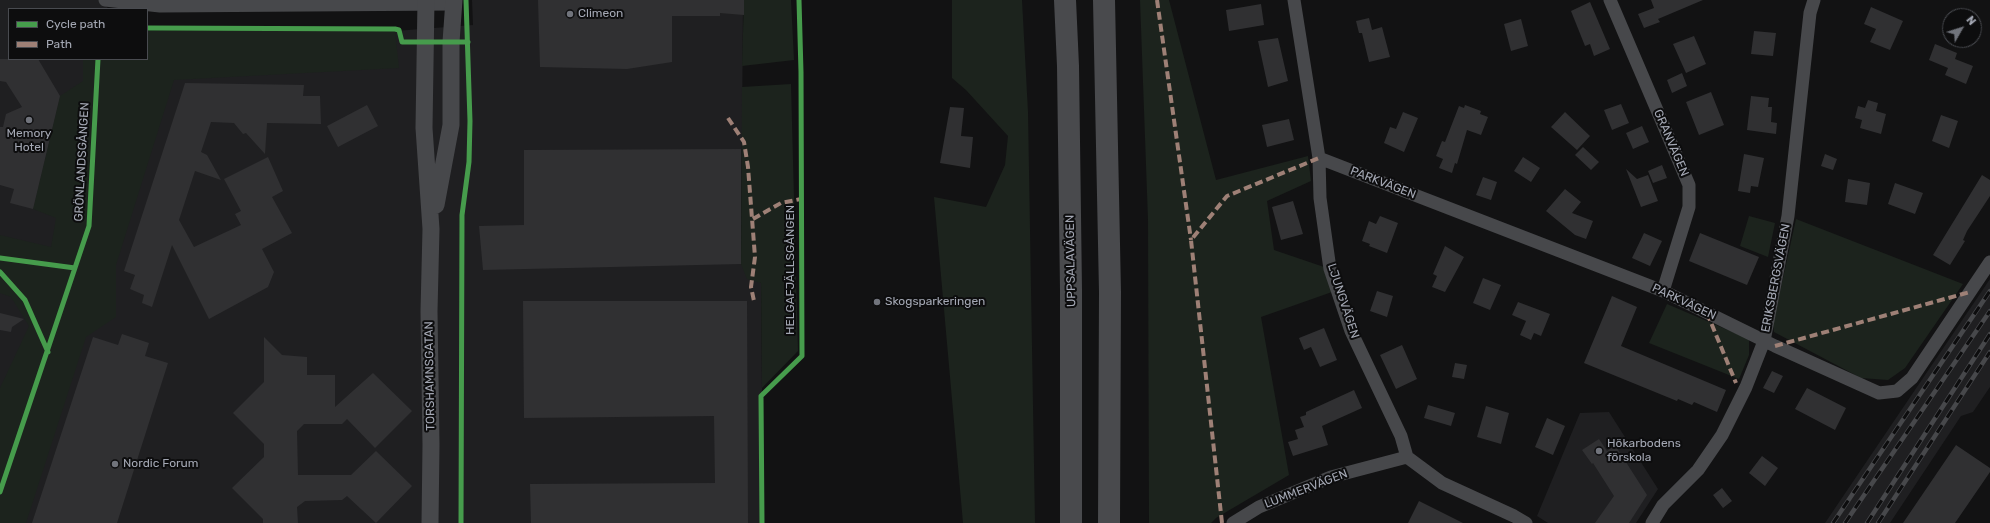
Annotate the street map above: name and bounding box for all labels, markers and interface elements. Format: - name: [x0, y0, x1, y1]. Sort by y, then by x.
- place label: Climeon: [578, 7, 623, 21]
- legend: [8, 8, 148, 60]
- north arrow: [1942, 8, 1982, 48]
- marker: Climeon: [565, 9, 575, 19]
- text: N: [1963, 14, 1978, 28]
- text: Cycle path: [46, 17, 105, 31]
- text: Path: [46, 37, 72, 51]
- street label: GRÖNLANDSGÅNGEN: [72, 102, 92, 222]
- street label: GRANVÄGEN: [1650, 107, 1692, 179]
- marker: Memory Hotel: [24, 115, 34, 125]
- place label: Memory Hotel: [7, 127, 51, 155]
- street label: PARKVÄGEN: [1348, 164, 1418, 202]
- street label: HELGAFJÄLLSGÅNGEN: [784, 205, 798, 335]
- street label: UPPSALAVÄGEN: [1063, 215, 1079, 307]
- street label: ERIKSBERGSVÄGEN: [1758, 222, 1794, 334]
- street label: LJUNGVÄGEN: [1324, 262, 1362, 340]
- street label: PARKVÄGEN: [1650, 281, 1718, 323]
- place label: Skogsparkeringen: [885, 295, 985, 309]
- marker: Skogsparkeringen: [872, 297, 882, 307]
- street label: TORSHAMNSGATAN: [422, 321, 438, 431]
- place label: Hökarbodens förskola: [1607, 437, 1681, 465]
- marker: Hökarbodens förskola: [1594, 446, 1604, 456]
- place label: Nordic Forum: [123, 457, 198, 471]
- marker: Nordic Forum: [110, 459, 120, 469]
- street label: LUMMERVÄGEN: [1262, 467, 1350, 511]

